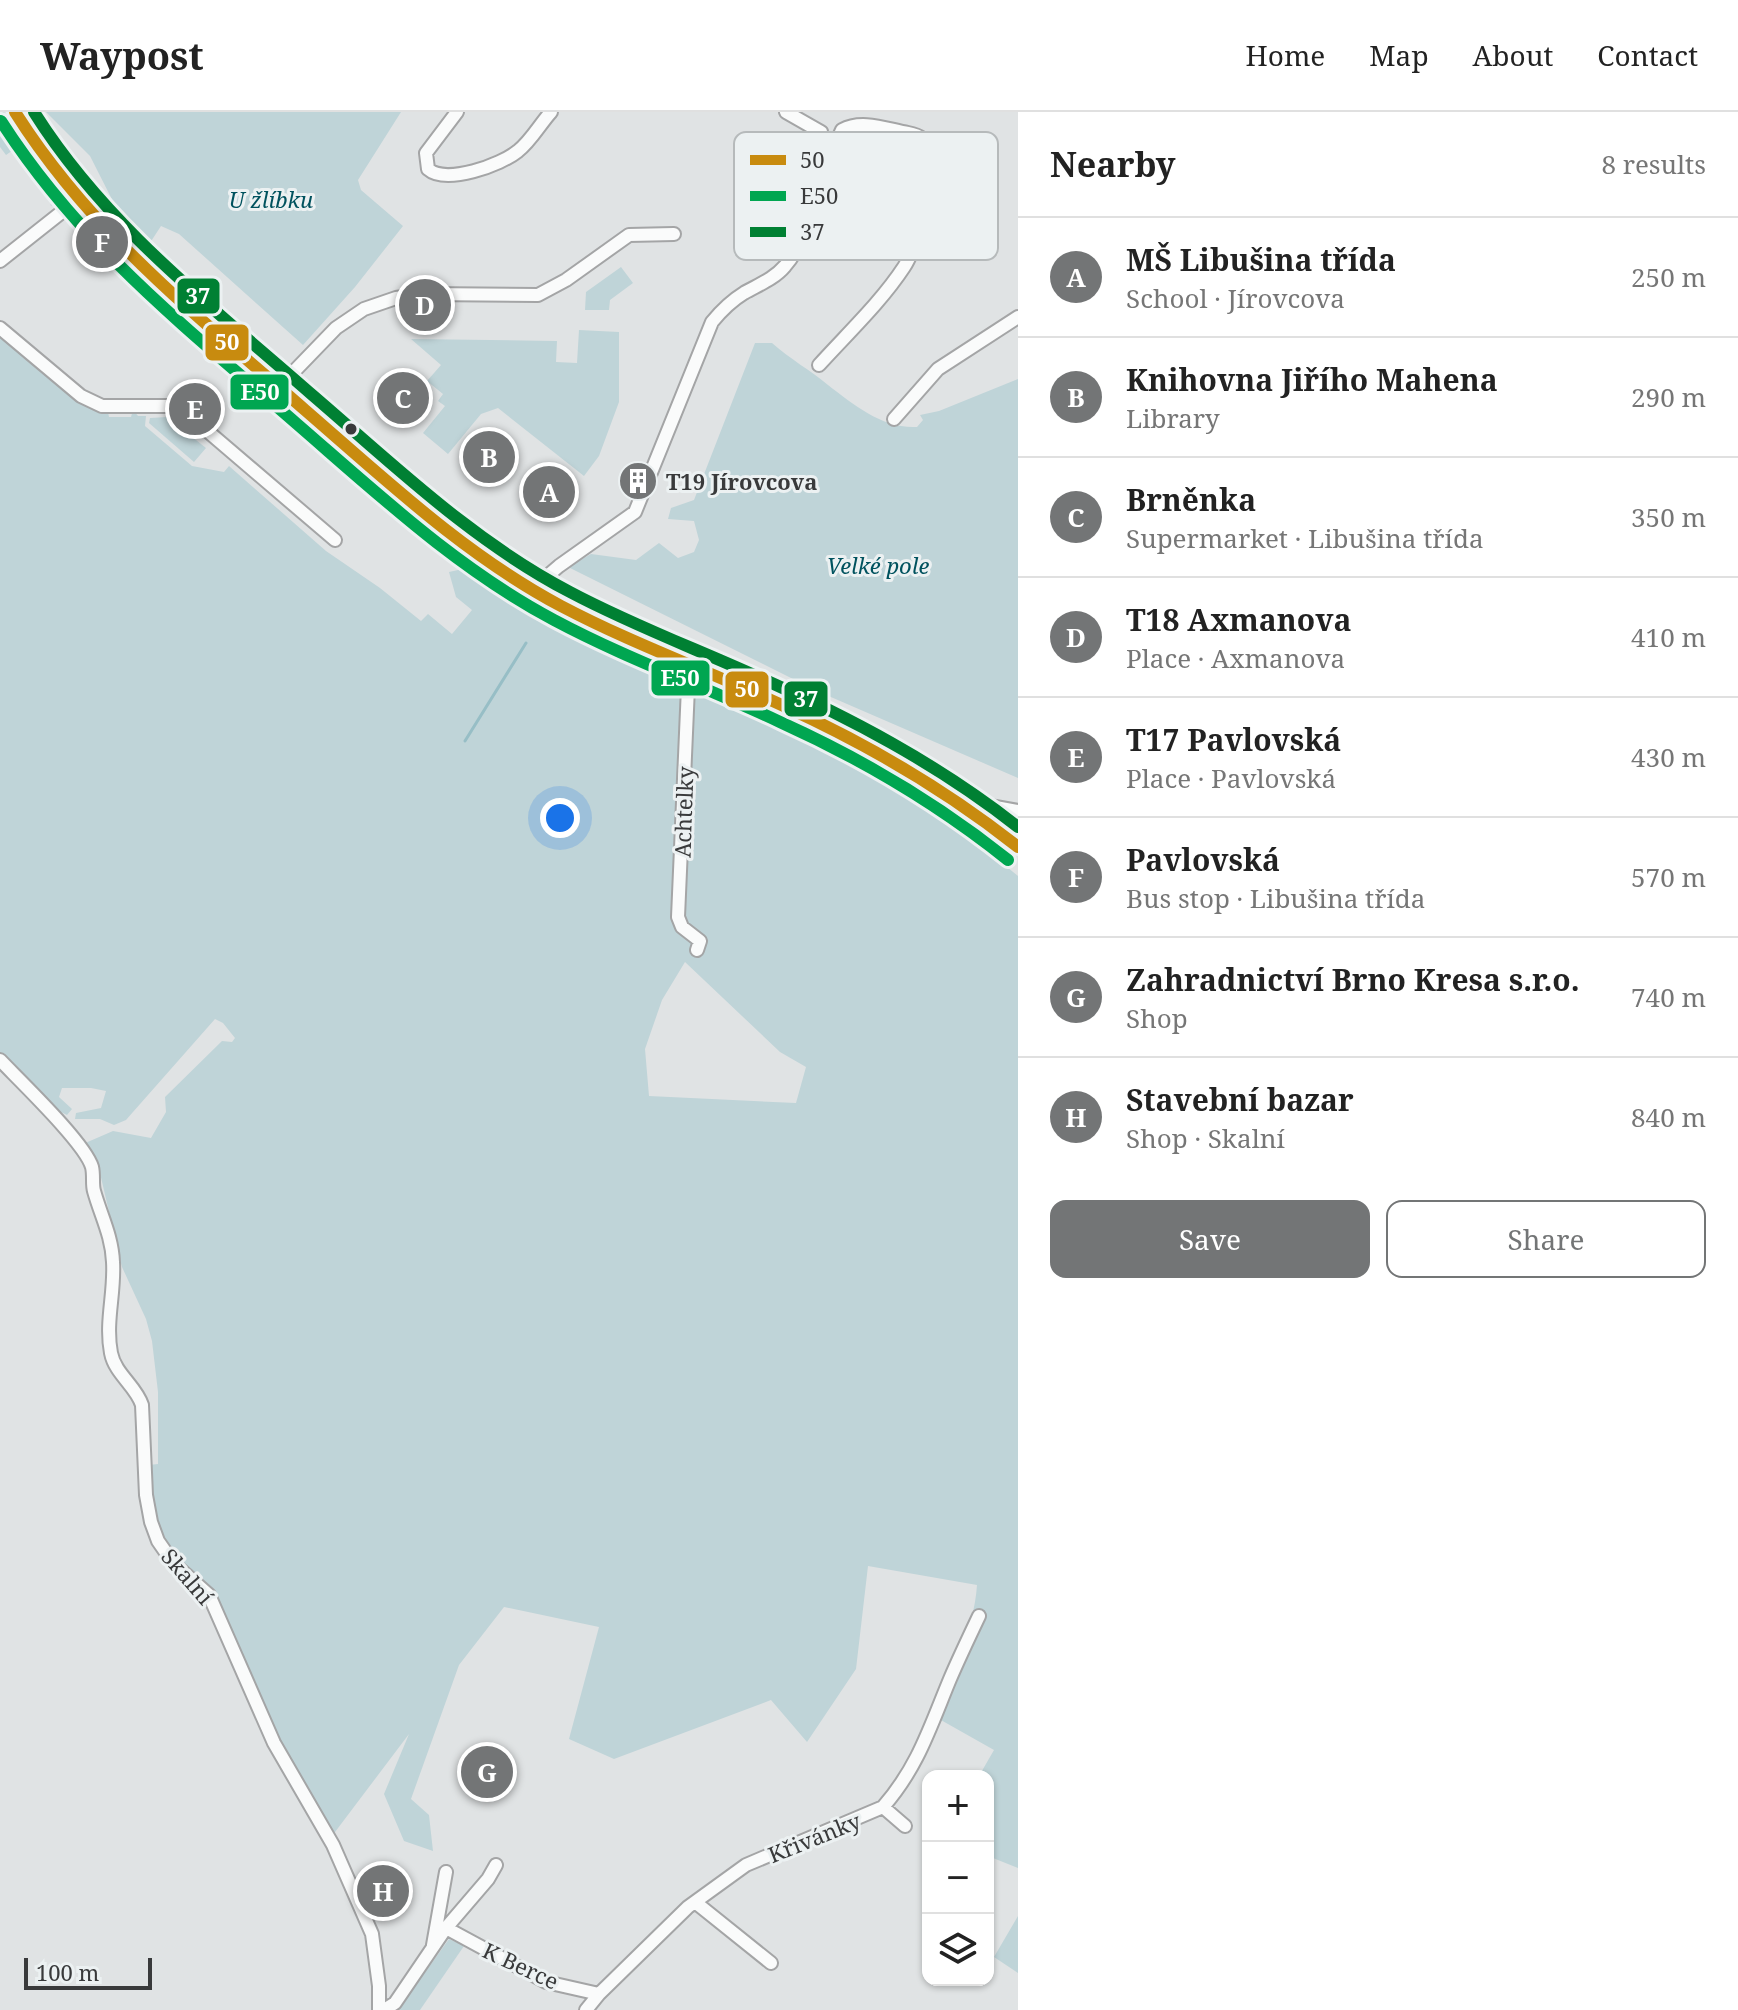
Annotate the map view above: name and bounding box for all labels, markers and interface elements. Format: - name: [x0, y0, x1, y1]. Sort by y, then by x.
- text: Waypost: [40, 29, 204, 81]
- text: Home: [1246, 36, 1325, 74]
- text: Map: [1369, 36, 1429, 74]
- text: About: [1473, 36, 1553, 74]
- text: Contact: [1597, 36, 1698, 74]
- legend: [734, 132, 998, 260]
- text: Nearby: [1050, 141, 1176, 187]
- text: 50: [800, 144, 825, 174]
- text: 8 results: [1601, 146, 1706, 182]
- text: E50: [800, 180, 838, 210]
- park label: U žlíbku: [229, 184, 313, 214]
- pin: F: [76, 212, 128, 272]
- text: 37: [800, 216, 825, 246]
- text: MŠ Libušina třída: [1126, 239, 1396, 280]
- text: A: [1066, 259, 1086, 295]
- text: 250 m: [1631, 259, 1706, 295]
- pin: D: [399, 275, 451, 335]
- line badge: 37: [176, 277, 221, 315]
- text: 37: [186, 280, 210, 310]
- text: School · Jírovcova: [1126, 280, 1345, 316]
- line badge: 50: [204, 323, 250, 362]
- text: 50: [215, 326, 239, 356]
- text: Knihovna Jiřího Mahena: [1126, 359, 1498, 400]
- pin: C: [377, 368, 429, 428]
- line badge: E50: [229, 373, 290, 411]
- text: E50: [240, 376, 280, 406]
- pin: E: [169, 379, 221, 439]
- text: B: [1067, 379, 1085, 415]
- text: 290 m: [1631, 379, 1706, 415]
- text: Library: [1126, 400, 1220, 436]
- unlabelled marker: [343, 421, 359, 437]
- pin: B: [463, 427, 515, 487]
- building icon: T19 Jírovcova: [617, 460, 659, 502]
- pin: A: [523, 462, 575, 522]
- place label: T19 Jírovcova: [666, 466, 817, 496]
- text: Brněnka: [1126, 479, 1256, 520]
- text: C: [1067, 499, 1085, 535]
- text: 350 m: [1631, 499, 1706, 535]
- text: Supermarket · Libušina třída: [1126, 520, 1484, 556]
- park label: Velké pole: [827, 550, 929, 580]
- text: T18 Axmanova: [1126, 599, 1351, 640]
- text: D: [1066, 619, 1086, 655]
- text: 410 m: [1631, 619, 1706, 655]
- text: Place · Axmanova: [1126, 640, 1345, 676]
- line badge: E50: [650, 659, 711, 697]
- text: E50: [660, 662, 700, 692]
- line badge: 50: [724, 670, 770, 709]
- text: 50: [735, 673, 759, 703]
- line badge: 37: [783, 680, 829, 718]
- text: 37: [794, 683, 818, 713]
- text: T17 Pavlovská: [1126, 719, 1341, 760]
- text: E: [1068, 739, 1084, 775]
- text: 430 m: [1631, 739, 1706, 775]
- text: Place · Pavlovská: [1126, 760, 1336, 796]
- street label: Achtelky: [666, 765, 700, 858]
- your location: [540, 798, 580, 838]
- text: Pavlovská: [1126, 839, 1280, 880]
- text: F: [1068, 859, 1084, 895]
- text: 570 m: [1631, 859, 1706, 895]
- text: Bus stop · Libušina třída: [1126, 880, 1425, 916]
- text: Zahradnictví Brno Kresa s.r.o.: [1126, 959, 1580, 1000]
- text: G: [1066, 979, 1086, 1015]
- text: 740 m: [1631, 979, 1706, 1015]
- text: Shop: [1126, 1000, 1188, 1036]
- text: Stavební bazar: [1126, 1079, 1354, 1120]
- text: H: [1065, 1099, 1087, 1135]
- text: 840 m: [1631, 1099, 1706, 1135]
- text: Shop · Skalní: [1126, 1120, 1285, 1156]
- button: Save: [1050, 1200, 1370, 1278]
- button: Share: [1386, 1200, 1706, 1278]
- street label: Skalní: [155, 1542, 221, 1610]
- pin: G: [461, 1742, 513, 1802]
- map controls: [922, 1770, 994, 1986]
- button: +: [922, 1770, 994, 1842]
- street label: Křivánky: [763, 1805, 865, 1869]
- button: −: [922, 1842, 994, 1914]
- pin: H: [357, 1861, 409, 1921]
- button: layers: [922, 1914, 994, 1986]
- street label: K Berce: [478, 1934, 564, 1996]
- scale bar: [24, 1954, 152, 1990]
- text: 100 m: [36, 1957, 99, 1987]

